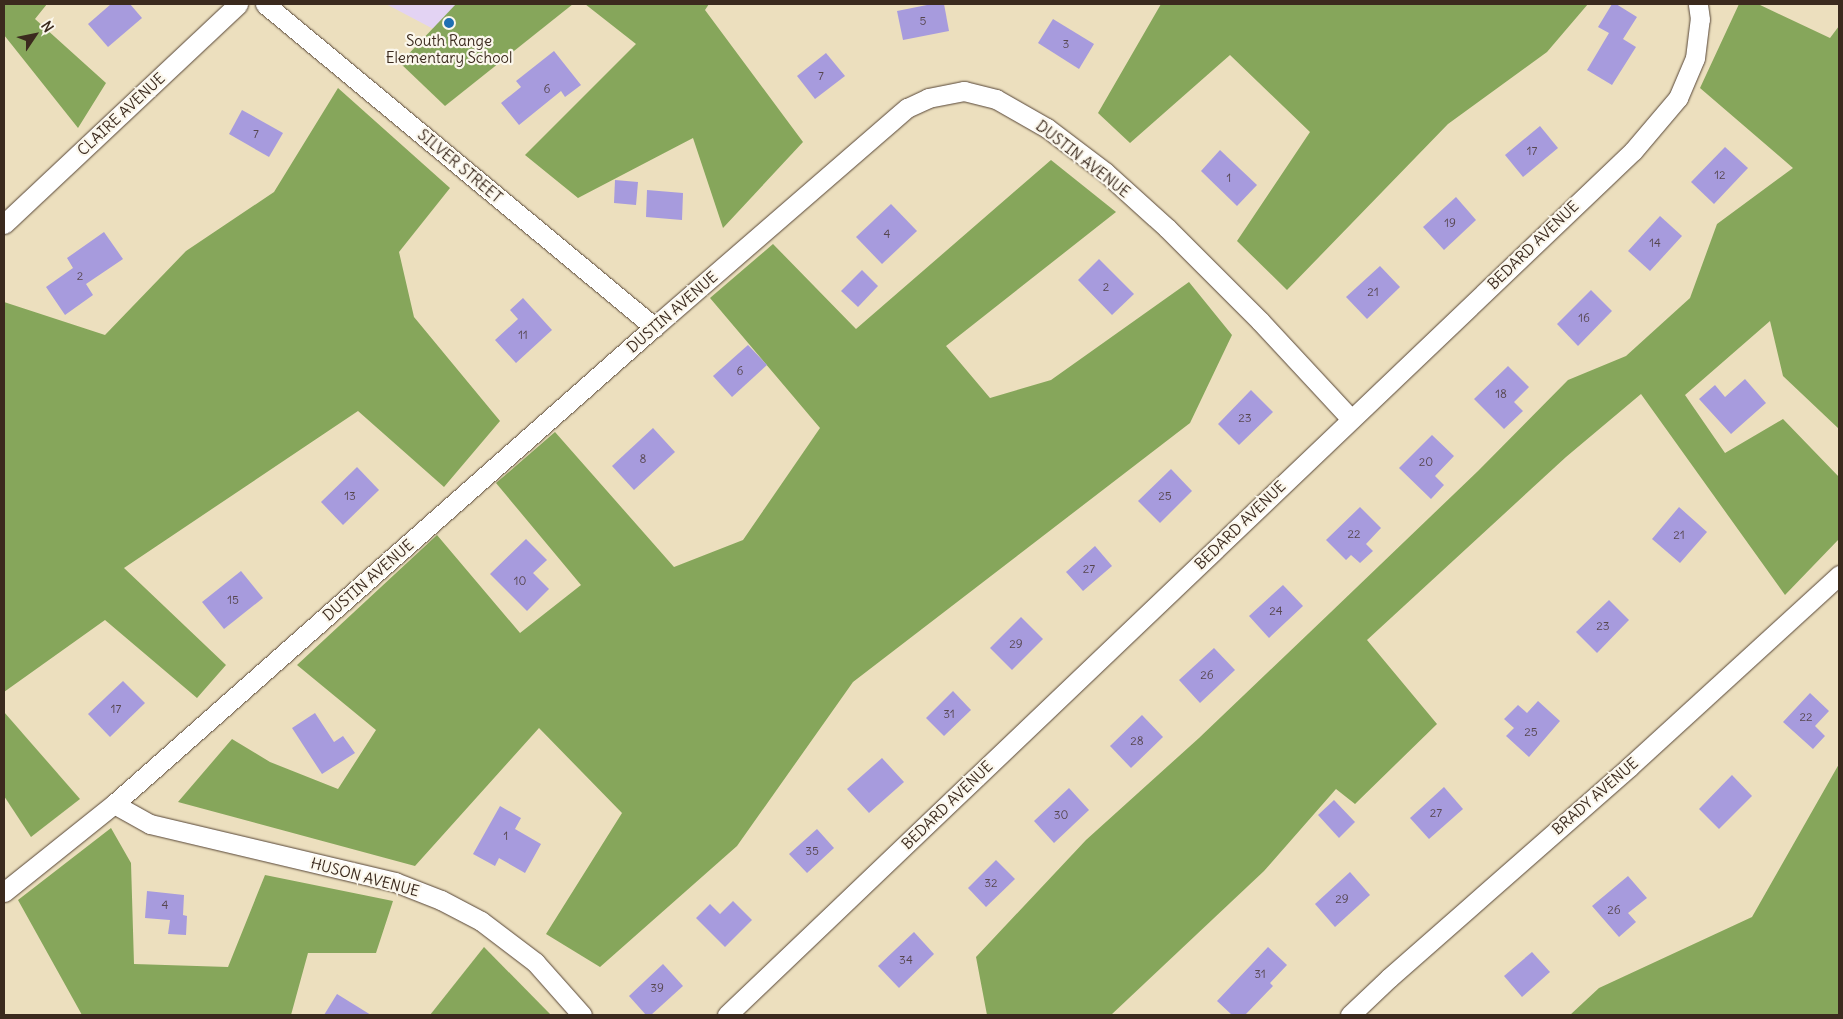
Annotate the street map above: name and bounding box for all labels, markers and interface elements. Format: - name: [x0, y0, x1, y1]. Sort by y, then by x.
- north arrow: [10, 10, 60, 60]
- house number: 5: [920, 14, 926, 28]
- marker: South Range Elementary School: [443, 17, 455, 29]
- text: N: [37, 18, 58, 36]
- place label: South Range Elementary School: [386, 31, 512, 66]
- house number: 3: [1063, 37, 1069, 51]
- street label: CLAIRE AVENUE: [74, 69, 168, 159]
- house number: 7: [818, 69, 824, 83]
- house number: 6: [544, 82, 550, 96]
- street label: DUSTIN AVENUE: [1032, 117, 1134, 201]
- street label: SILVER STREET: [414, 126, 506, 206]
- house number: 7: [253, 127, 259, 141]
- house number: 17: [1527, 144, 1537, 158]
- house number: 12: [1714, 168, 1726, 182]
- house number: 1: [1227, 171, 1231, 185]
- street label: BEDARD AVENUE: [1484, 197, 1582, 293]
- house number: 19: [1444, 216, 1456, 230]
- house number: 4: [884, 227, 890, 241]
- house number: 14: [1649, 236, 1661, 250]
- street label: DUSTIN AVENUE: [623, 268, 721, 356]
- house number: 2: [77, 269, 83, 283]
- house number: 2: [1103, 280, 1109, 294]
- house number: 21: [1367, 285, 1379, 299]
- house number: 16: [1578, 311, 1590, 325]
- house number: 11: [518, 328, 528, 342]
- house number: 6: [737, 364, 743, 378]
- house number: 18: [1495, 387, 1507, 401]
- house number: 23: [1238, 411, 1252, 425]
- house number: 8: [640, 452, 646, 466]
- house number: 20: [1419, 455, 1433, 469]
- street label: BEDARD AVENUE: [1191, 477, 1289, 573]
- house number: 13: [344, 489, 356, 503]
- house number: 25: [1158, 489, 1172, 503]
- house number: 22: [1347, 527, 1361, 541]
- house number: 21: [1673, 528, 1685, 542]
- street label: DUSTIN AVENUE: [319, 536, 417, 624]
- house number: 27: [1083, 562, 1095, 576]
- house number: 10: [514, 574, 526, 588]
- house number: 15: [227, 593, 239, 607]
- house number: 24: [1269, 604, 1283, 618]
- house number: 23: [1596, 619, 1610, 633]
- house number: 29: [1009, 637, 1023, 651]
- house number: 26: [1200, 668, 1214, 682]
- house number: 17: [111, 702, 121, 716]
- house number: 31: [943, 707, 955, 721]
- house number: 22: [1799, 710, 1813, 724]
- house number: 25: [1524, 725, 1538, 739]
- house number: 28: [1130, 734, 1144, 748]
- street label: BRADY AVENUE: [1548, 754, 1642, 838]
- street label: BEDARD AVENUE: [898, 757, 996, 853]
- house number: 27: [1430, 806, 1442, 820]
- house number: 30: [1054, 808, 1068, 822]
- house number: 1: [504, 829, 508, 843]
- house number: 35: [805, 844, 819, 858]
- street label: HUSON AVENUE: [309, 854, 421, 900]
- house number: 32: [984, 876, 998, 890]
- house number: 29: [1335, 892, 1349, 906]
- house number: 4: [162, 898, 168, 912]
- house number: 26: [1607, 903, 1621, 917]
- house number: 34: [899, 953, 913, 967]
- house number: 31: [1254, 967, 1266, 981]
- house number: 39: [650, 981, 664, 995]

